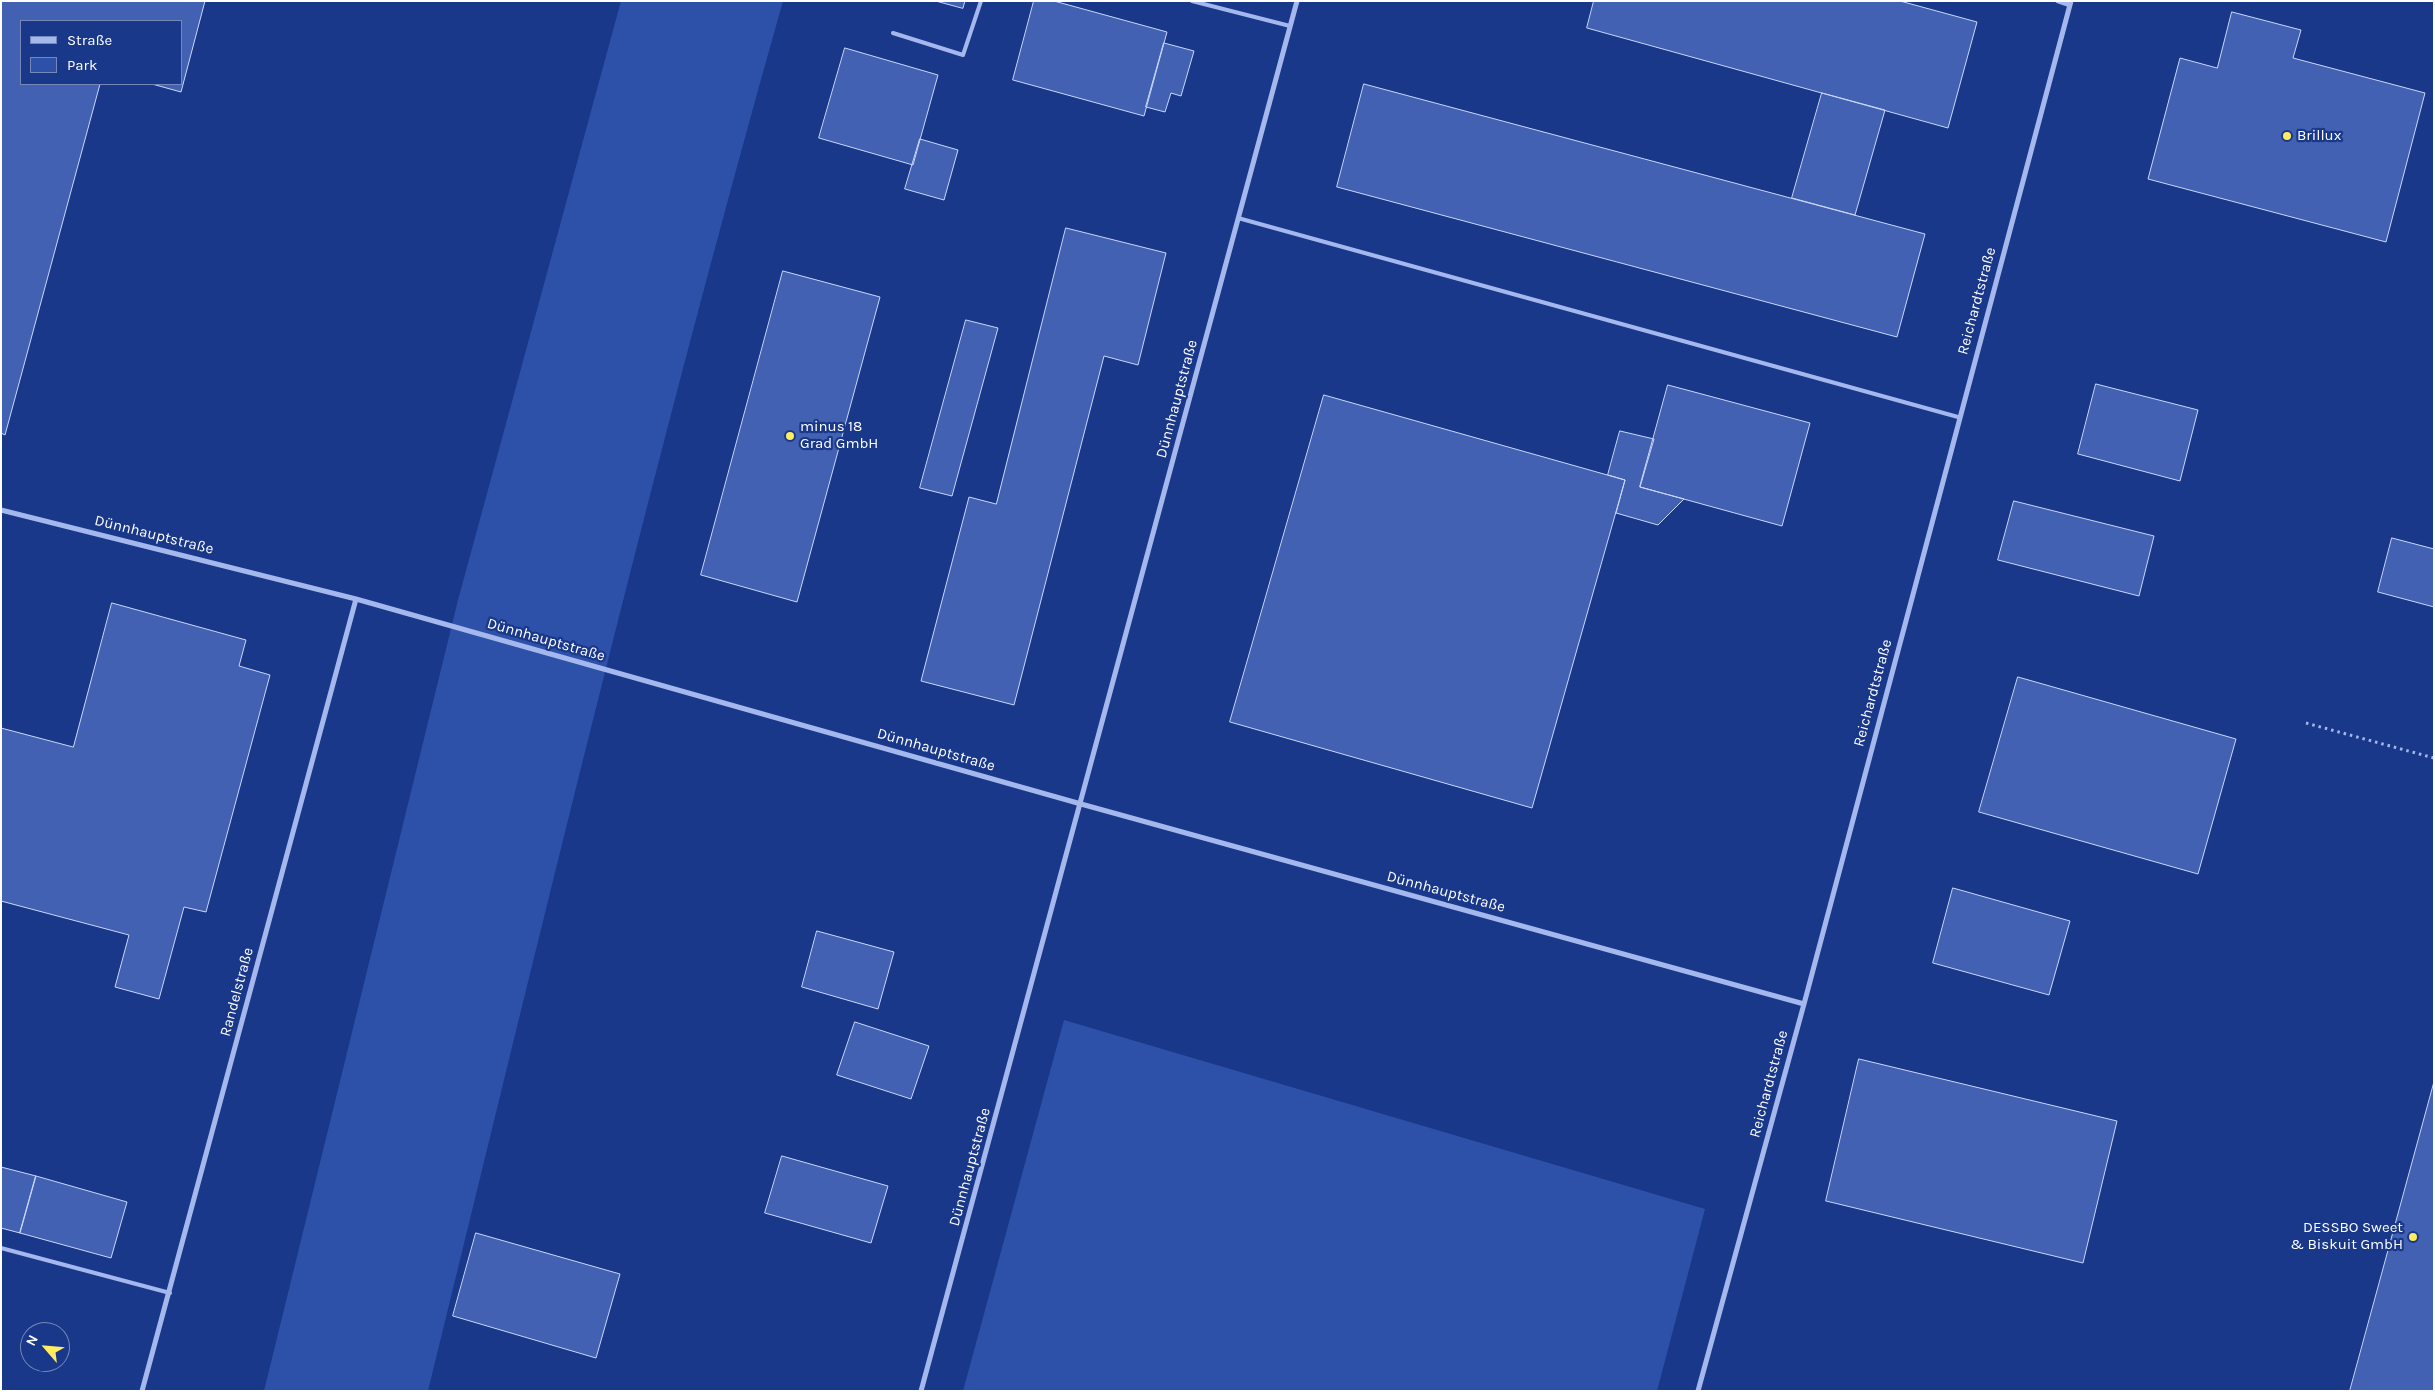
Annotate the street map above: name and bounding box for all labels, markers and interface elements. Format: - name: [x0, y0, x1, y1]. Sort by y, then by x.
- legend: [20, 20, 182, 85]
- text: Straße: [67, 31, 112, 49]
- text: Park: [67, 56, 97, 74]
- place label: Brillux: [2297, 127, 2341, 145]
- marker: Brillux: [2281, 130, 2293, 142]
- street label: Reichardtstraße: [1954, 245, 2000, 357]
- street label: Dünnhauptstraße: [1153, 338, 1201, 460]
- place label: minus 18 Grad GmbH: [800, 418, 878, 453]
- marker: minus 18 Grad GmbH: [784, 430, 796, 442]
- street label: Dünnhauptstraße: [93, 512, 215, 558]
- street label: Dünnhauptstraße: [485, 615, 607, 665]
- street label: Reichardtstraße: [1850, 637, 1896, 749]
- street label: Dünnhauptstraße: [875, 725, 997, 775]
- street label: Dünnhauptstraße: [1385, 868, 1507, 916]
- street label: Randelstraße: [216, 946, 258, 1038]
- street label: Reichardtstraße: [1746, 1028, 1792, 1140]
- street label: Dünnhauptstraße: [946, 1106, 994, 1228]
- place label: DESSBO Sweet & Biskuit GmbH: [2290, 1219, 2403, 1254]
- marker: DESSBO Sweet & Biskuit GmbH: [2407, 1231, 2419, 1243]
- north arrow: [20, 1322, 70, 1372]
- text: N: [22, 1332, 42, 1349]

